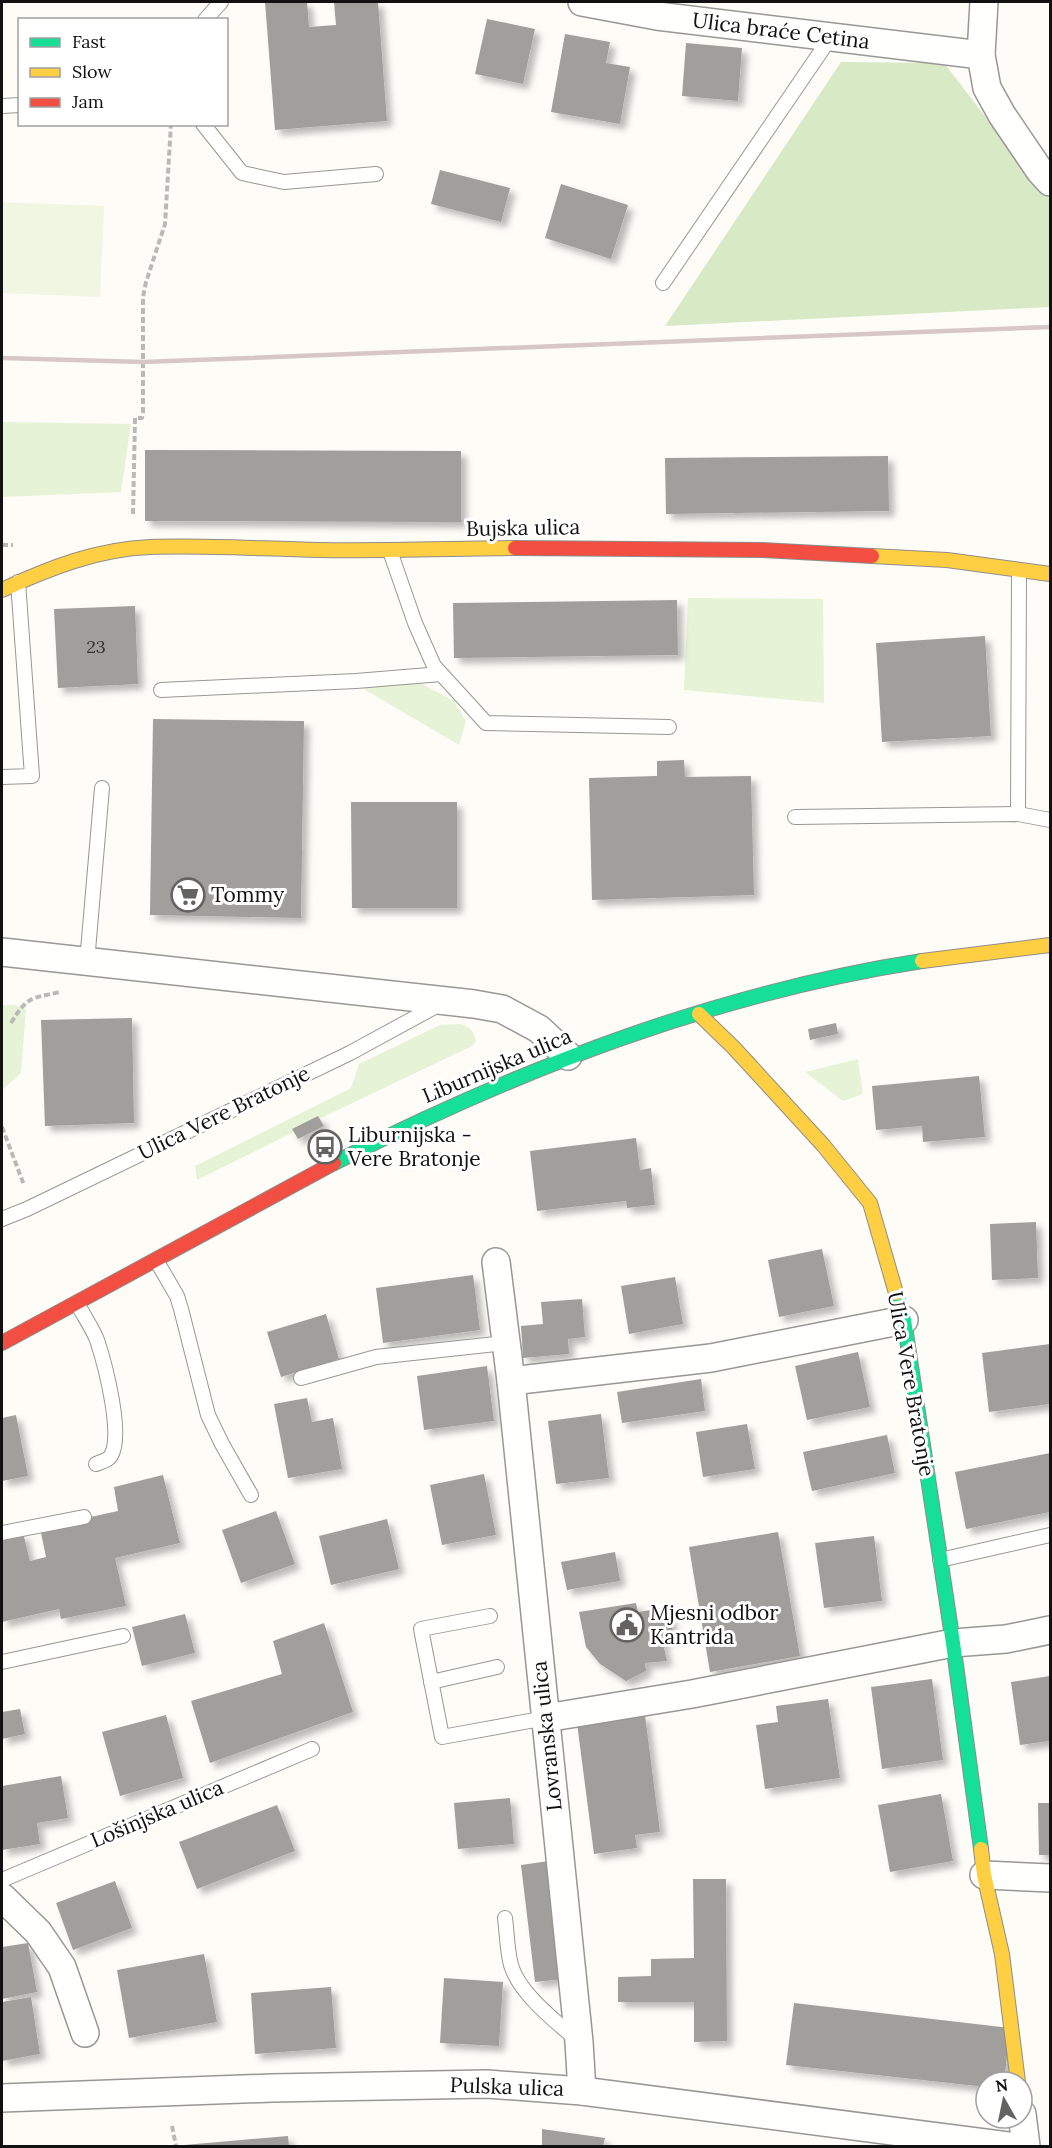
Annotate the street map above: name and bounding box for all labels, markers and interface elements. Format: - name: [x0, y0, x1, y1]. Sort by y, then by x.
- street label: Ulica braće Cetina: [691, 6, 871, 55]
- legend: [18, 18, 228, 126]
- text: Fast: [72, 30, 106, 53]
- text: Slow: [72, 60, 112, 83]
- text: Jam: [71, 90, 104, 113]
- street label: Bujska ulica: [466, 513, 581, 542]
- house number: 23: [86, 635, 106, 658]
- supermarket icon: Tommy: [170, 877, 206, 913]
- place label: Tommy: [211, 881, 284, 908]
- street label: Liburnijska ulica: [418, 1022, 576, 1109]
- street label: Ulica Vere Bratonje: [134, 1059, 314, 1166]
- place label: Liburnijska - Vere Bratonje: [347, 1121, 481, 1172]
- bus stop icon: Liburnijska - Vere Bratonje: [307, 1129, 343, 1165]
- street label: Ulica Vere Bratonje: [882, 1289, 941, 1479]
- place label: Mjesni odbor Kantrida: [650, 1599, 778, 1650]
- public building icon: Mjesni odbor Kantrida: [609, 1607, 645, 1643]
- street label: Lovranska ulica: [525, 1659, 568, 1813]
- street label: Lošinjska ulica: [86, 1773, 227, 1854]
- north arrow: [974, 2070, 1034, 2130]
- street label: Pulska ulica: [449, 2071, 565, 2102]
- text: N: [994, 2074, 1009, 2096]

